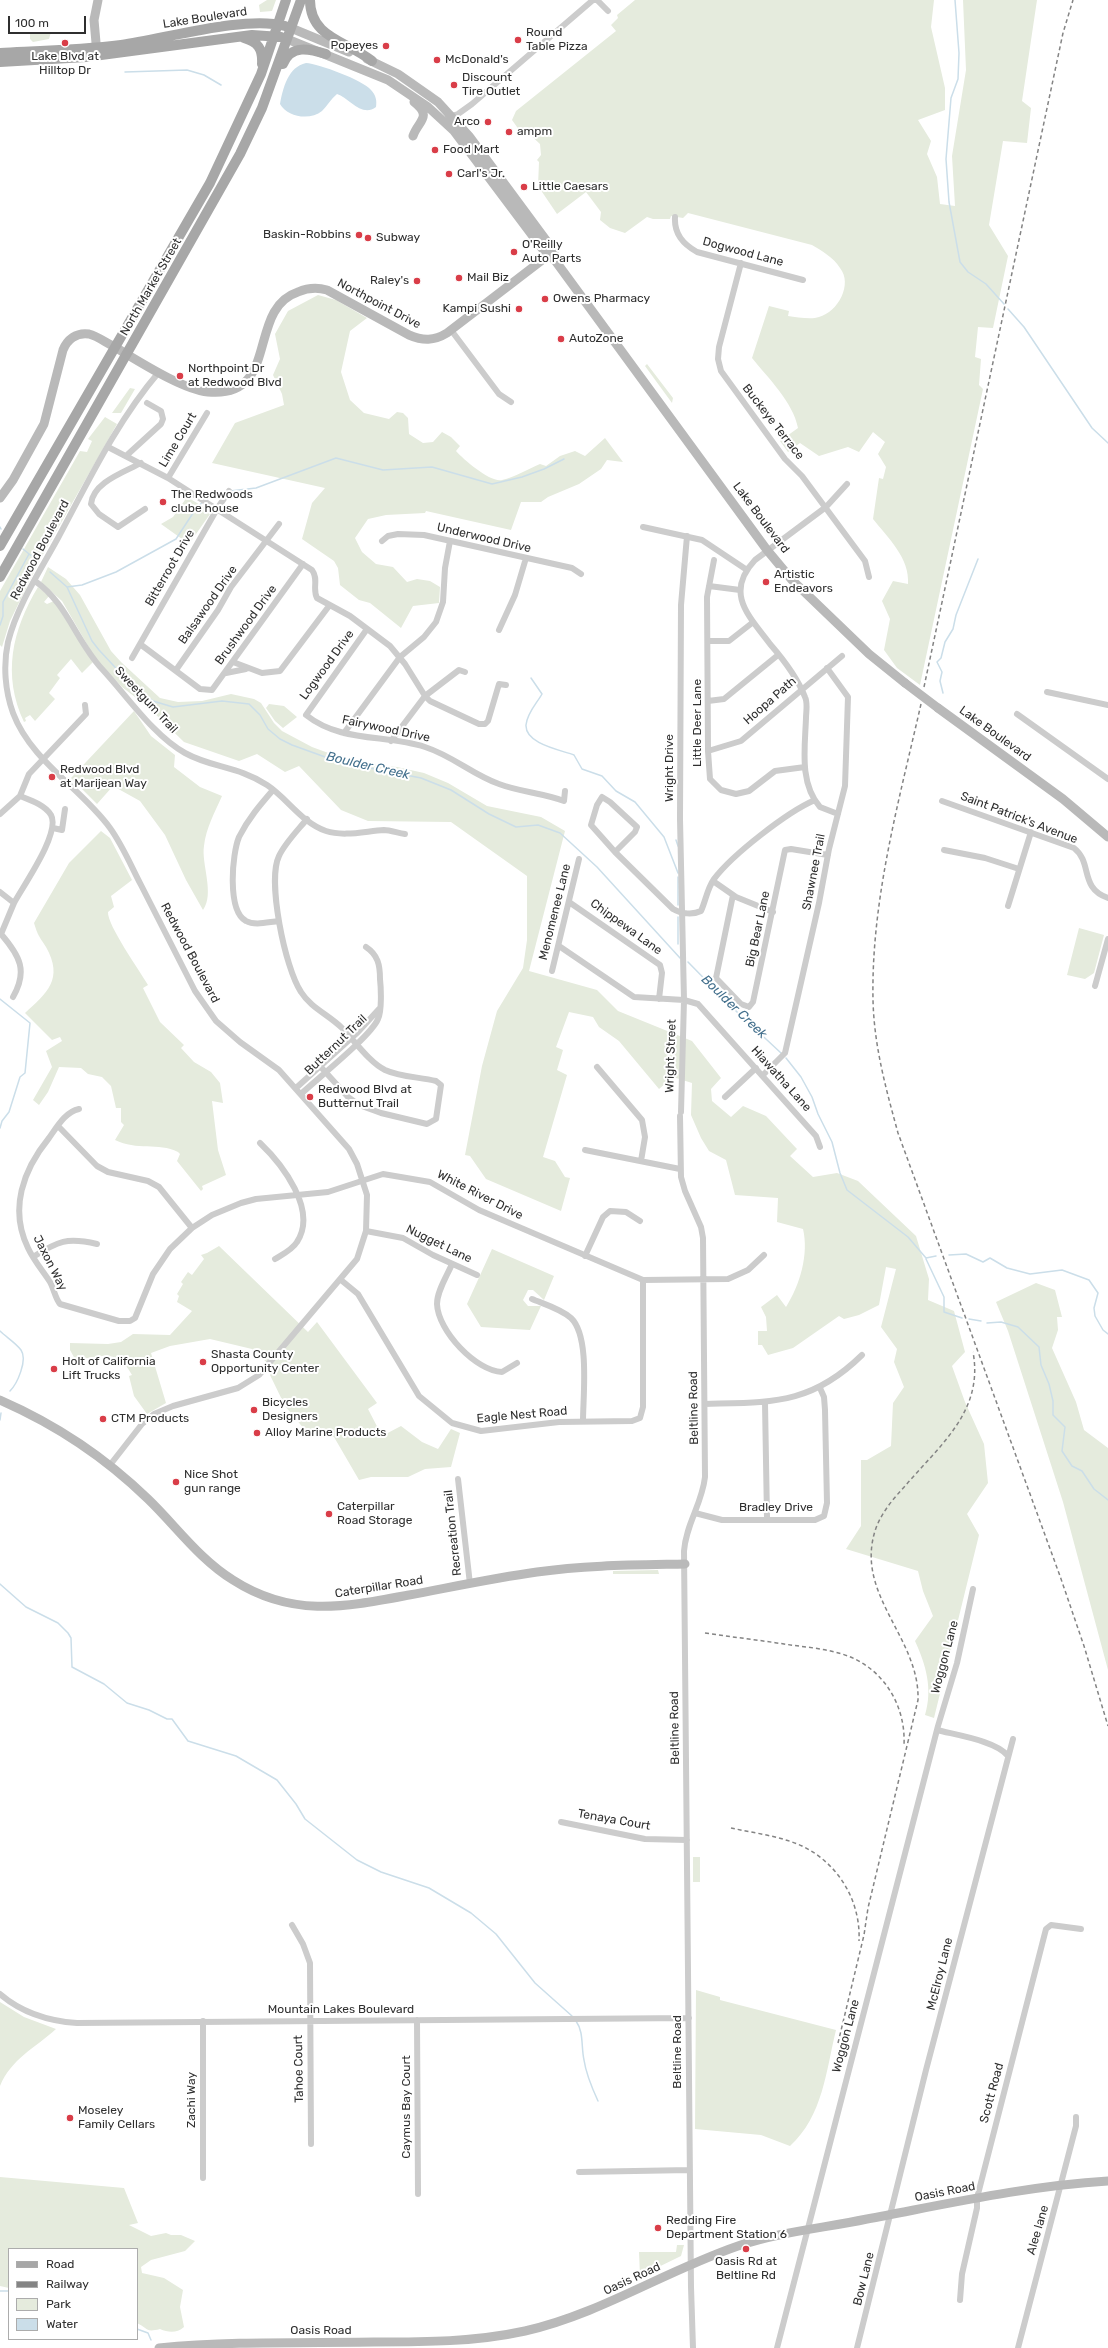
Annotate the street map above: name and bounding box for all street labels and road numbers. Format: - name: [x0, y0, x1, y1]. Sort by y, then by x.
- street label: Lake Boulevard: [162, 4, 248, 32]
- street label: Dogwood Lane: [701, 234, 785, 270]
- street label: North Market Street: [117, 236, 185, 338]
- street label: Northpoint Drive: [335, 276, 423, 332]
- street label: Buckeye Terrace: [739, 381, 807, 463]
- street label: Lime Court: [156, 410, 200, 470]
- street label: Lake Boulevard: [730, 480, 792, 556]
- street label: Redwood Boulevard: [8, 498, 72, 602]
- street label: Underwood Drive: [435, 520, 533, 556]
- street label: Bitterroot Drive: [142, 527, 198, 609]
- street label: Balsawood Drive: [176, 563, 240, 647]
- street label: Brushwood Drive: [212, 582, 280, 668]
- street label: Logwood Drive: [297, 627, 357, 703]
- street label: Sweetgum Trail: [111, 664, 181, 736]
- street label: Hoopa Path: [741, 674, 799, 728]
- street label: Little Deer Lane: [691, 679, 705, 767]
- street label: Lake Boulevard: [956, 703, 1034, 765]
- street label: Fairywood Drive: [341, 713, 431, 745]
- street label: Wright Drive: [663, 734, 677, 802]
- street label: Saint Patrick's Avenue: [958, 789, 1080, 847]
- street label: Shawnee Trail: [800, 833, 828, 911]
- street label: Menomenee Lane: [536, 862, 574, 962]
- street label: Big Bear Lane: [743, 890, 773, 968]
- street label: Chippewa Lane: [587, 896, 665, 958]
- street label: Redwood Boulevard: [158, 901, 222, 1005]
- street label: Butternut Trail: [302, 1012, 370, 1078]
- street label: Wright Street: [663, 1019, 679, 1093]
- street label: Hiawatha Lane: [748, 1043, 814, 1115]
- street label: White River Drive: [435, 1167, 525, 1223]
- street label: Nugget Lane: [404, 1222, 474, 1266]
- street label: Jaxon Way: [30, 1233, 70, 1293]
- street label: Beltline Road: [686, 1371, 702, 1445]
- street label: Eagle Nest Road: [476, 1404, 568, 1426]
- street label: Recreation Trail: [441, 1489, 465, 1577]
- street label: Bradley Drive: [739, 1501, 813, 1515]
- street label: Caterpillar Road: [334, 1573, 424, 1601]
- street label: Woggon Lane: [928, 1619, 962, 1695]
- street label: Beltline Road: [667, 1691, 683, 1765]
- street label: Tenaya Court: [577, 1807, 651, 1833]
- street label: McElroy Lane: [924, 1936, 956, 2012]
- street label: Woggon Lane: [829, 1998, 863, 2074]
- street label: Mountain Lakes Boulevard: [268, 2003, 414, 2017]
- street label: Beltline Road: [671, 2015, 685, 2089]
- street label: Tahoe Court: [291, 2035, 307, 2103]
- street label: Caymus Bay Court: [400, 2055, 414, 2159]
- street label: Scott Road: [977, 2061, 1007, 2125]
- street label: Zachi Way: [185, 2072, 199, 2128]
- street label: Oasis Road: [914, 2179, 976, 2205]
- street label: Alee lane: [1024, 2204, 1052, 2256]
- street label: Bow Lane: [850, 2251, 878, 2307]
- street label: Oasis Road: [601, 2260, 663, 2298]
- street label: Oasis Road: [290, 2324, 352, 2338]

